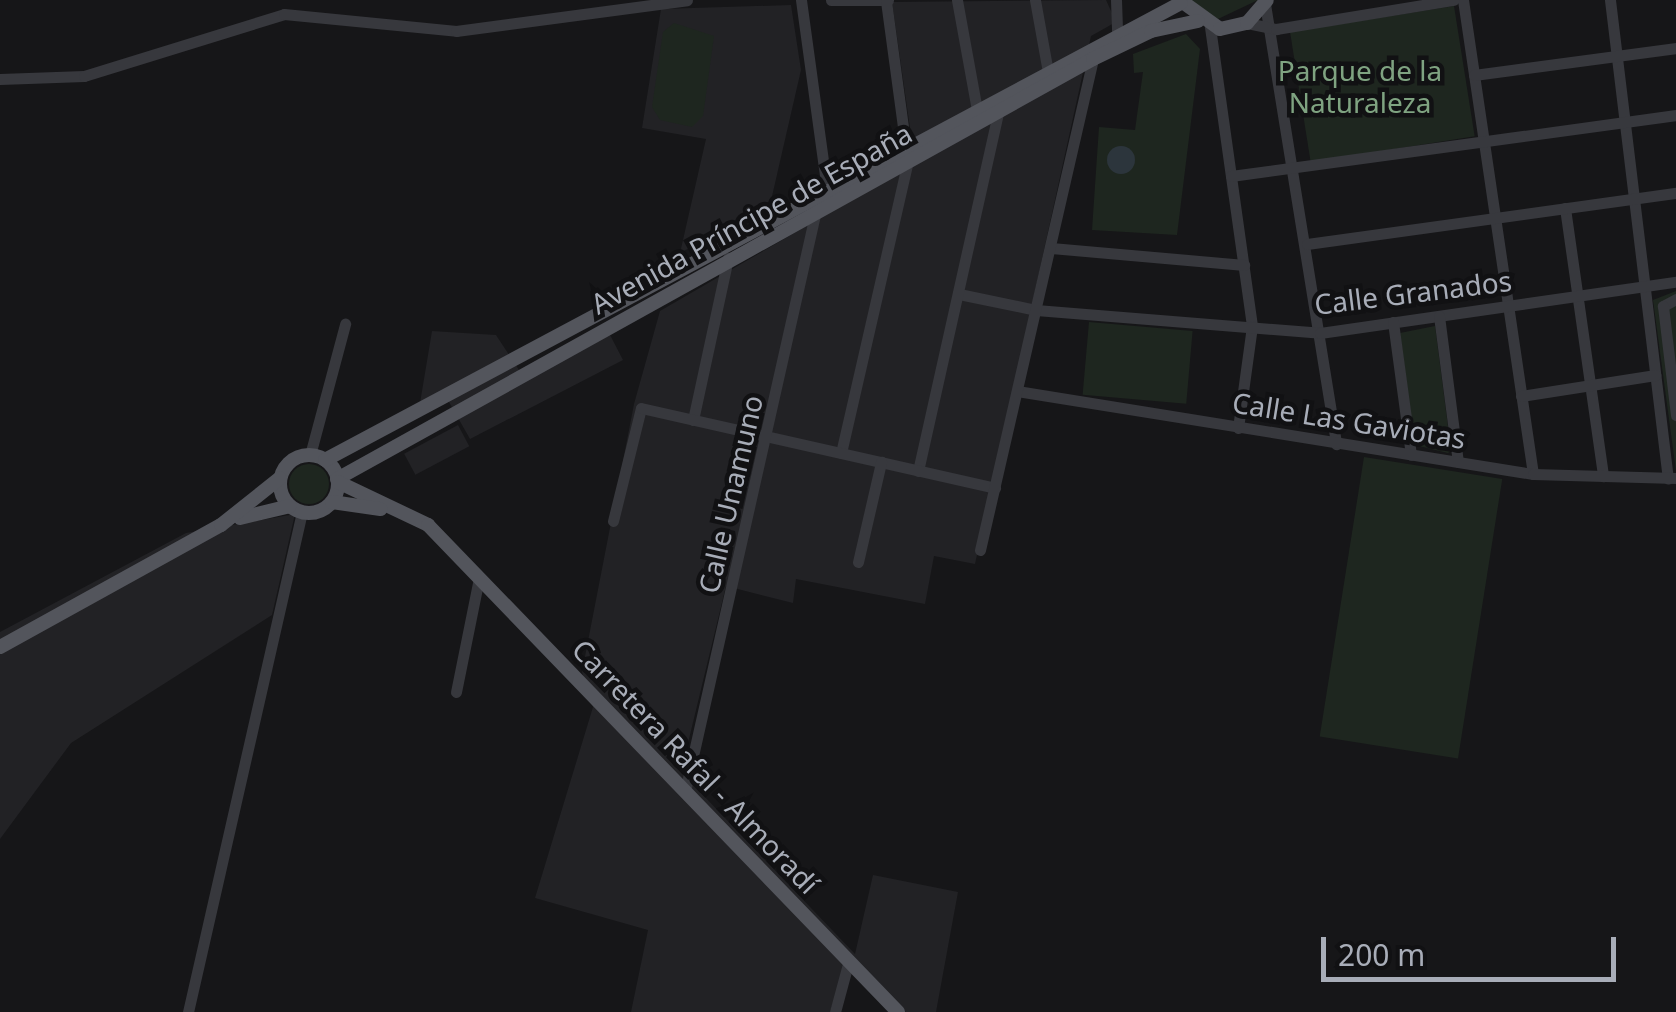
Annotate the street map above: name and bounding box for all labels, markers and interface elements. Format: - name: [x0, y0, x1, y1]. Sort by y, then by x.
- park label: Parque de la Naturaleza: [1278, 53, 1442, 119]
- street label: Avenida Príncipe de España: [585, 116, 917, 320]
- street label: Calle Granados: [1312, 263, 1514, 321]
- street label: Calle Las Gaviotas: [1230, 385, 1468, 455]
- street label: Calle Unamuno: [691, 392, 769, 596]
- street label: Carretera Rafal - Almoradí: [566, 632, 826, 900]
- scale bar: [1326, 917, 1621, 979]
- text: 200 m: [1338, 934, 1425, 975]

